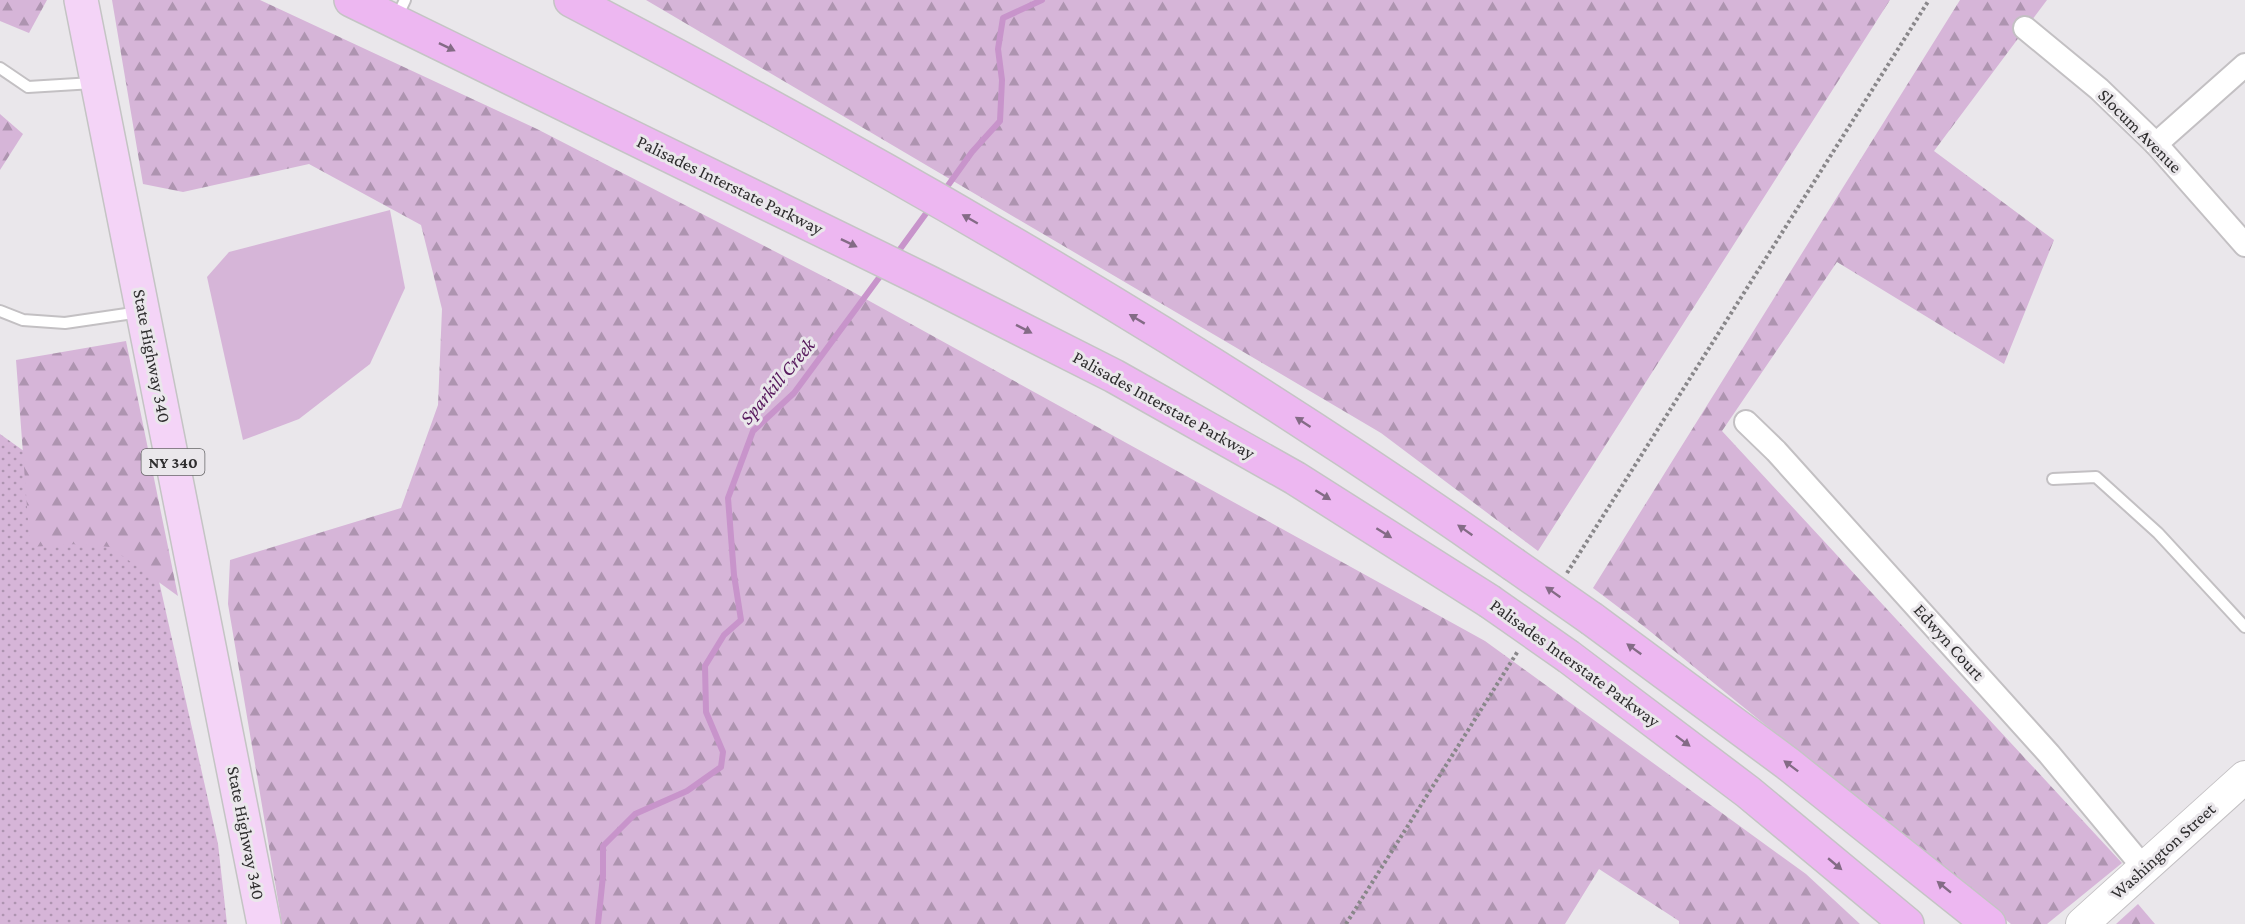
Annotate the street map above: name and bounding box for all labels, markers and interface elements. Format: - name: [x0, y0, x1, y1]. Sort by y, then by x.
- one-way arrow: [439, 43, 456, 52]
- street label: Slocum Avenue: [2094, 85, 2186, 177]
- street label: Palisades Interstate Parkway: [634, 131, 827, 239]
- one-way arrow: [961, 214, 978, 224]
- one-way arrow: [840, 238, 858, 248]
- street label: State Highway 340: [129, 288, 175, 424]
- one-way arrow: [1129, 313, 1146, 324]
- one-way arrow: [1015, 324, 1033, 334]
- water label: Sparkill Creek: [735, 333, 821, 429]
- street label: Palisades Interstate Parkway: [1070, 347, 1259, 464]
- one-way arrow: [1295, 417, 1311, 428]
- road number: NY 340: [142, 449, 204, 475]
- one-way arrow: [1315, 490, 1331, 501]
- one-way arrow: [1458, 524, 1474, 536]
- one-way arrow: [1376, 528, 1393, 539]
- one-way arrow: [1545, 586, 1561, 598]
- street label: Palisades Interstate Parkway: [1486, 595, 1664, 732]
- street label: Edwyn Court: [1910, 600, 1989, 685]
- one-way arrow: [1627, 644, 1642, 656]
- one-way arrow: [1676, 735, 1691, 747]
- one-way arrow: [1783, 760, 1799, 772]
- street label: State Highway 340: [223, 765, 269, 901]
- street label: Washington Street: [2107, 798, 2220, 903]
- one-way arrow: [1827, 857, 1843, 870]
- one-way arrow: [1936, 880, 1952, 893]

